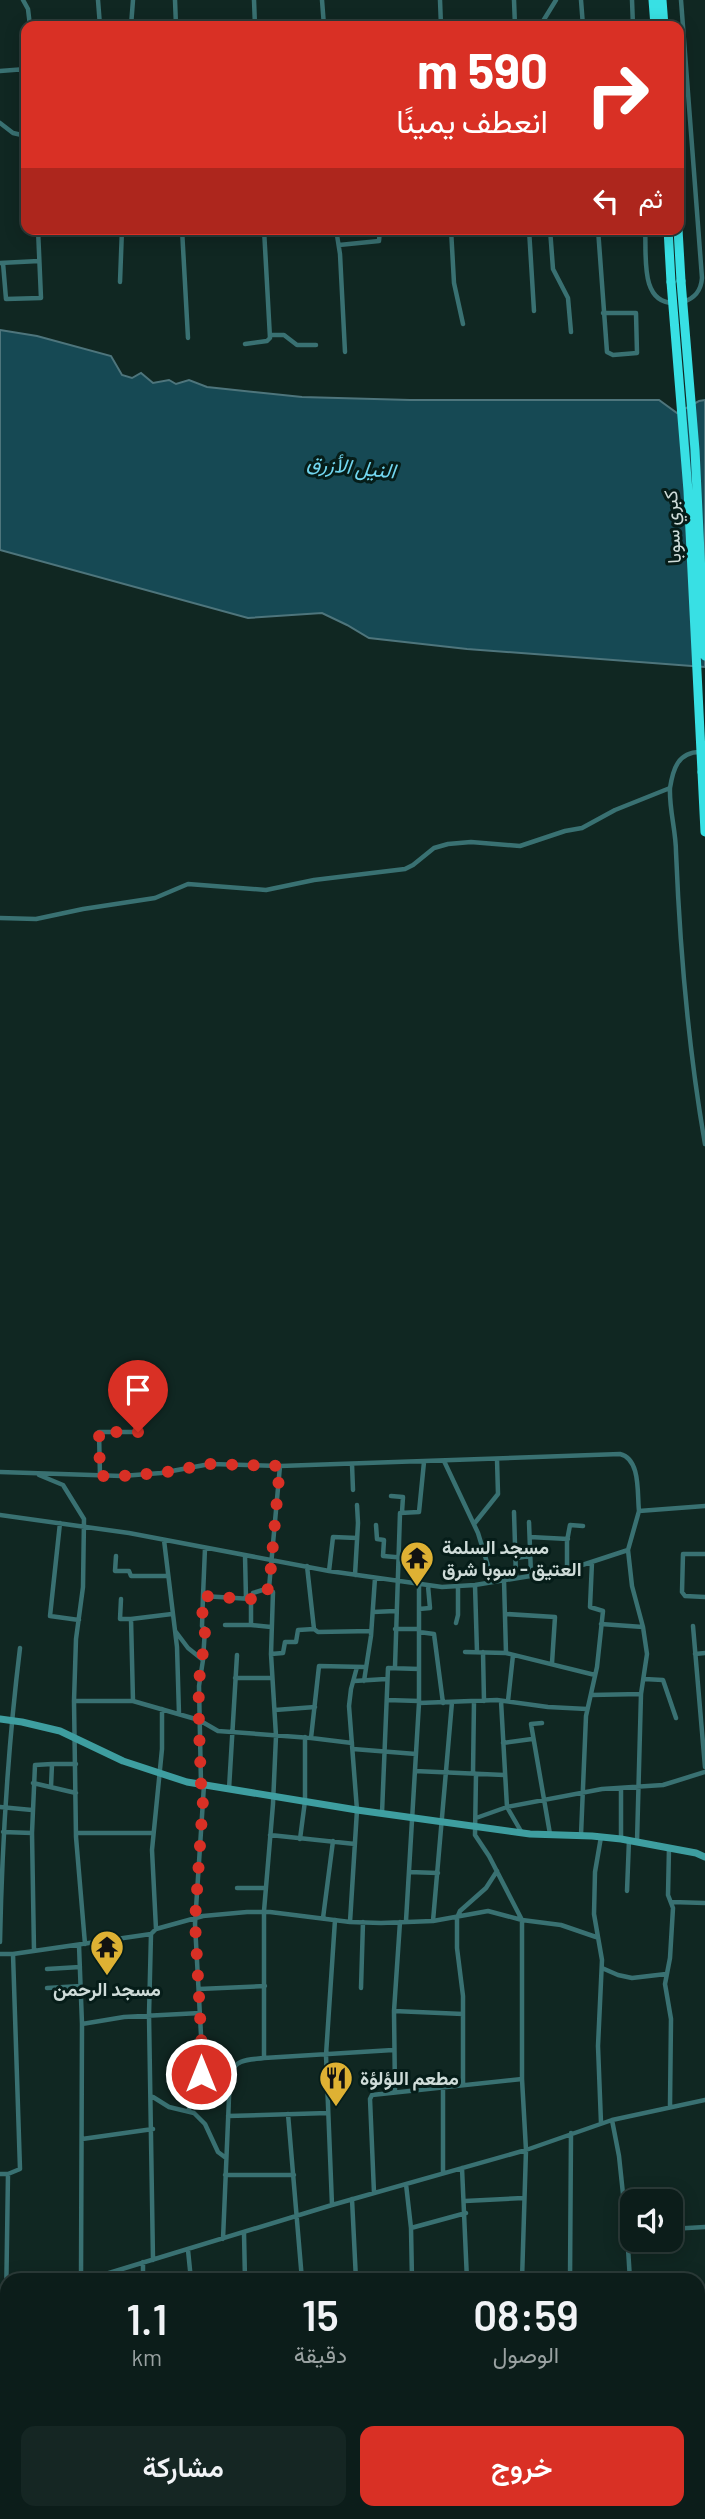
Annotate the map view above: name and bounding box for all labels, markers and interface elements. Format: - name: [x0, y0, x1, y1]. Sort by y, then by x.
- text: 590 m: [417, 40, 548, 99]
- icon: right: [572, 49, 663, 140]
- text: انعطف يمينًا: [396, 101, 548, 139]
- icon: left: [587, 182, 625, 220]
- text: ثم: [639, 182, 663, 213]
- water label: النيل الأزرق: [305, 448, 399, 485]
- street label: كبري سوبا: [658, 489, 690, 564]
- pin: [108, 1360, 168, 1432]
- icon: arrive: [119, 1371, 157, 1409]
- place label: مسجد السلمة العتيق - سوبا شرق: [442, 1535, 582, 1582]
- temple icon: مسجد السلمة العتيق - سوبا شرق: [398, 1539, 436, 1588]
- temple icon: مسجد الرحمن: [88, 1928, 126, 1977]
- place label: مسجد الرحمن: [53, 1977, 161, 2002]
- position arrow: [164, 2037, 238, 2111]
- restaurant icon: مطعم اللؤلؤة: [317, 2059, 355, 2108]
- place label: مطعم اللؤلؤة: [360, 2066, 459, 2091]
- map controls: [620, 2189, 683, 2252]
- button: sound: [620, 2189, 683, 2252]
- text: 15: [302, 2289, 339, 2339]
- text: 08:59: [473, 2289, 579, 2339]
- text: 1.1: [126, 2293, 167, 2343]
- text: دقيقة: [294, 2340, 347, 2368]
- text: الوصول: [493, 2340, 559, 2368]
- text: km: [132, 2343, 162, 2371]
- button: مشاركة: [21, 2426, 346, 2506]
- button: خروج: [360, 2426, 684, 2506]

